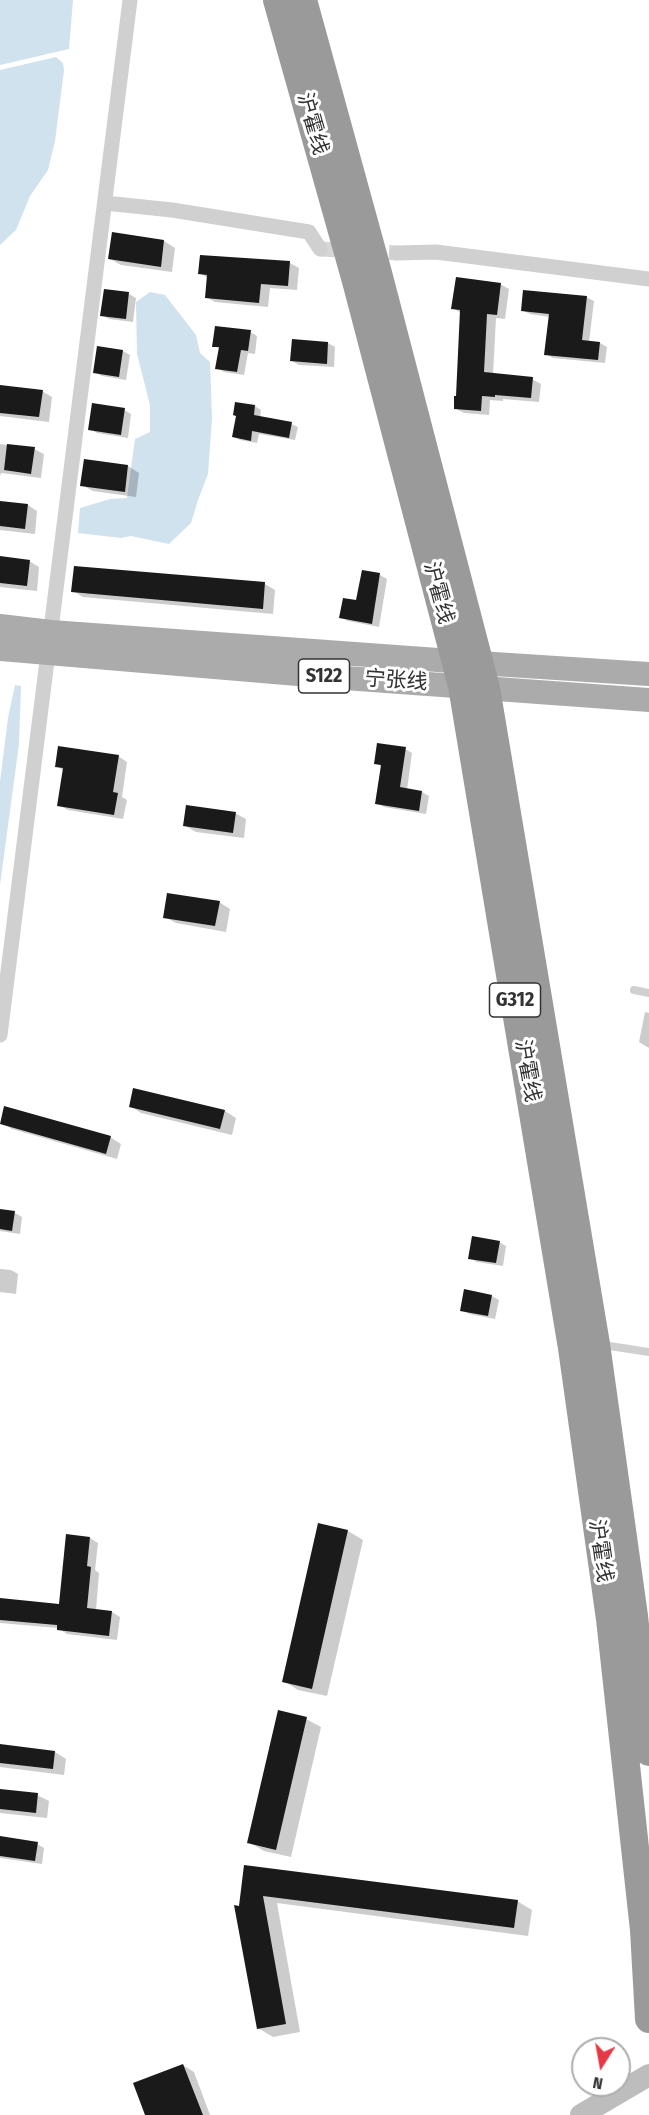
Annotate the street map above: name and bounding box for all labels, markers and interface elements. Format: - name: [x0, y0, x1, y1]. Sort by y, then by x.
- street label: 沪霍线: [291, 90, 333, 158]
- street label: 沪霍线: [418, 559, 458, 627]
- road number: S122: [298, 659, 350, 693]
- street label: 宁张线: [364, 666, 428, 696]
- road number: G312: [490, 983, 540, 1017]
- street label: 沪霍线: [509, 1038, 545, 1104]
- street label: 沪霍线: [583, 1518, 617, 1584]
- north arrow: [571, 2037, 631, 2097]
- text: N: [591, 2073, 604, 2093]

